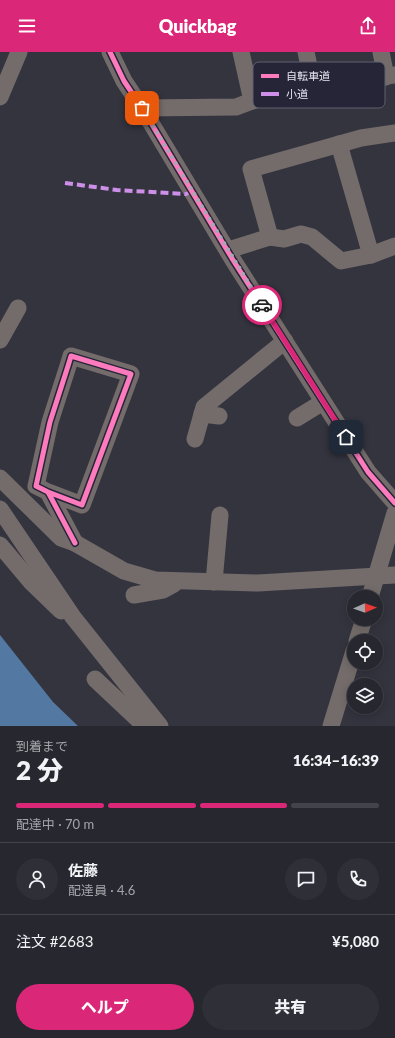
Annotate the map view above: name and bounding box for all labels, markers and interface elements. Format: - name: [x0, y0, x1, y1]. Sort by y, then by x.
- icon: menu: [16, 15, 38, 37]
- text: Quickbag: [159, 15, 236, 37]
- icon: share: [357, 15, 379, 37]
- legend: [253, 62, 385, 108]
- text: 自転車道: [286, 69, 330, 82]
- text: 小道: [286, 87, 308, 100]
- pin: [125, 91, 159, 125]
- icon: bag: [131, 97, 153, 119]
- courier: [242, 285, 282, 325]
- icon: car: [251, 294, 273, 316]
- pin: [329, 420, 363, 454]
- icon: home: [335, 426, 357, 448]
- north arrow: [347, 590, 383, 626]
- map controls: [347, 590, 383, 714]
- button: locate: [347, 634, 383, 670]
- button: layers: [347, 678, 383, 714]
- text: 到着まで: [16, 738, 68, 754]
- text: 16:34–16:39: [293, 751, 379, 769]
- text: 2 分: [16, 754, 63, 786]
- text: 配達中 · 70 m: [16, 816, 94, 832]
- button: person: [16, 858, 58, 900]
- button: chat: [285, 858, 327, 900]
- button: phone: [337, 858, 379, 900]
- text: 佐藤: [68, 861, 98, 879]
- text: 配達員 · 4.6: [68, 882, 135, 898]
- text: 注文 #2683: [16, 932, 93, 950]
- text: ¥5,080: [332, 932, 379, 950]
- button: ヘルプ: [16, 984, 194, 1030]
- button: 共有: [202, 984, 379, 1030]

